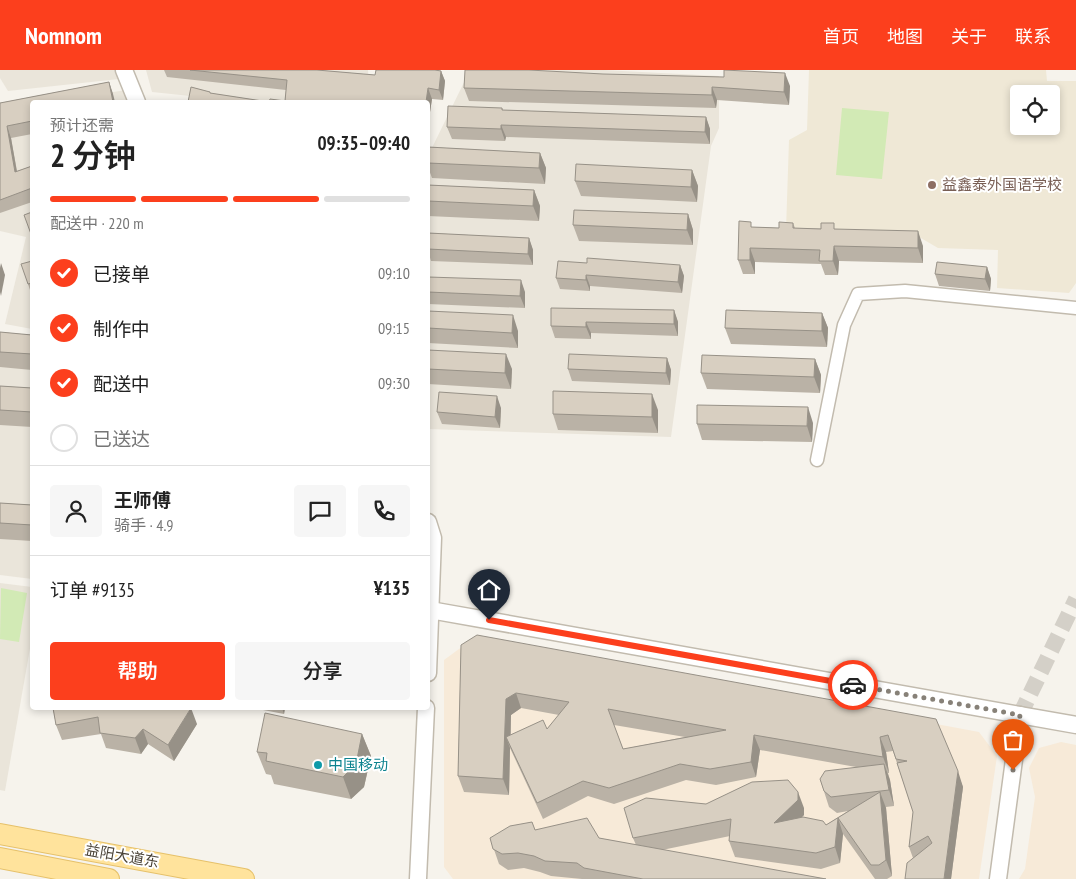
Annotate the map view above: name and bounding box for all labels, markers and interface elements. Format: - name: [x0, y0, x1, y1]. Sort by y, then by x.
- text: Nomnom: [25, 20, 102, 51]
- text: 首页: [823, 25, 859, 48]
- text: 地图: [887, 25, 923, 48]
- text: 关于: [951, 25, 987, 48]
- text: 联系: [1015, 25, 1051, 48]
- map controls: [1010, 85, 1060, 135]
- button: locate: [1010, 85, 1060, 135]
- text: 预计还需: [50, 115, 114, 135]
- text: 09:35–09:40: [317, 131, 410, 155]
- text: 2 分钟: [50, 134, 136, 176]
- place label: 益鑫泰外国语学校: [942, 175, 1062, 194]
- marker: 益鑫泰外国语学校: [926, 179, 938, 191]
- text: 配送中 · 220 m: [50, 213, 144, 233]
- icon: check: [50, 259, 78, 287]
- text: 已接单: [93, 262, 150, 286]
- text: 09:10: [378, 263, 410, 283]
- icon: check: [50, 314, 78, 342]
- text: 制作中: [93, 317, 150, 341]
- text: 09:15: [378, 318, 410, 338]
- icon: check: [50, 369, 78, 397]
- text: 配送中: [93, 372, 150, 396]
- text: 09:30: [378, 373, 410, 393]
- text: 已送达: [93, 427, 150, 451]
- button: person: [50, 485, 102, 537]
- button: chat: [294, 485, 346, 537]
- button: phone: [358, 485, 410, 537]
- text: 王师傅: [114, 488, 171, 512]
- text: 骑手 · 4.9: [114, 515, 173, 535]
- pin: [468, 569, 510, 620]
- text: ¥135: [374, 576, 410, 600]
- icon: home: [475, 576, 503, 604]
- text: 订单 #9135: [50, 578, 135, 602]
- button: 帮助: [50, 642, 225, 700]
- button: 分享: [235, 642, 410, 700]
- courier: [828, 660, 878, 710]
- icon: car: [839, 671, 867, 699]
- pin: [992, 719, 1034, 770]
- icon: bag: [999, 726, 1027, 754]
- place label: 中国移动: [328, 755, 388, 774]
- marker: 中国移动: [312, 759, 324, 771]
- street label: 益阳大道东: [83, 840, 161, 871]

